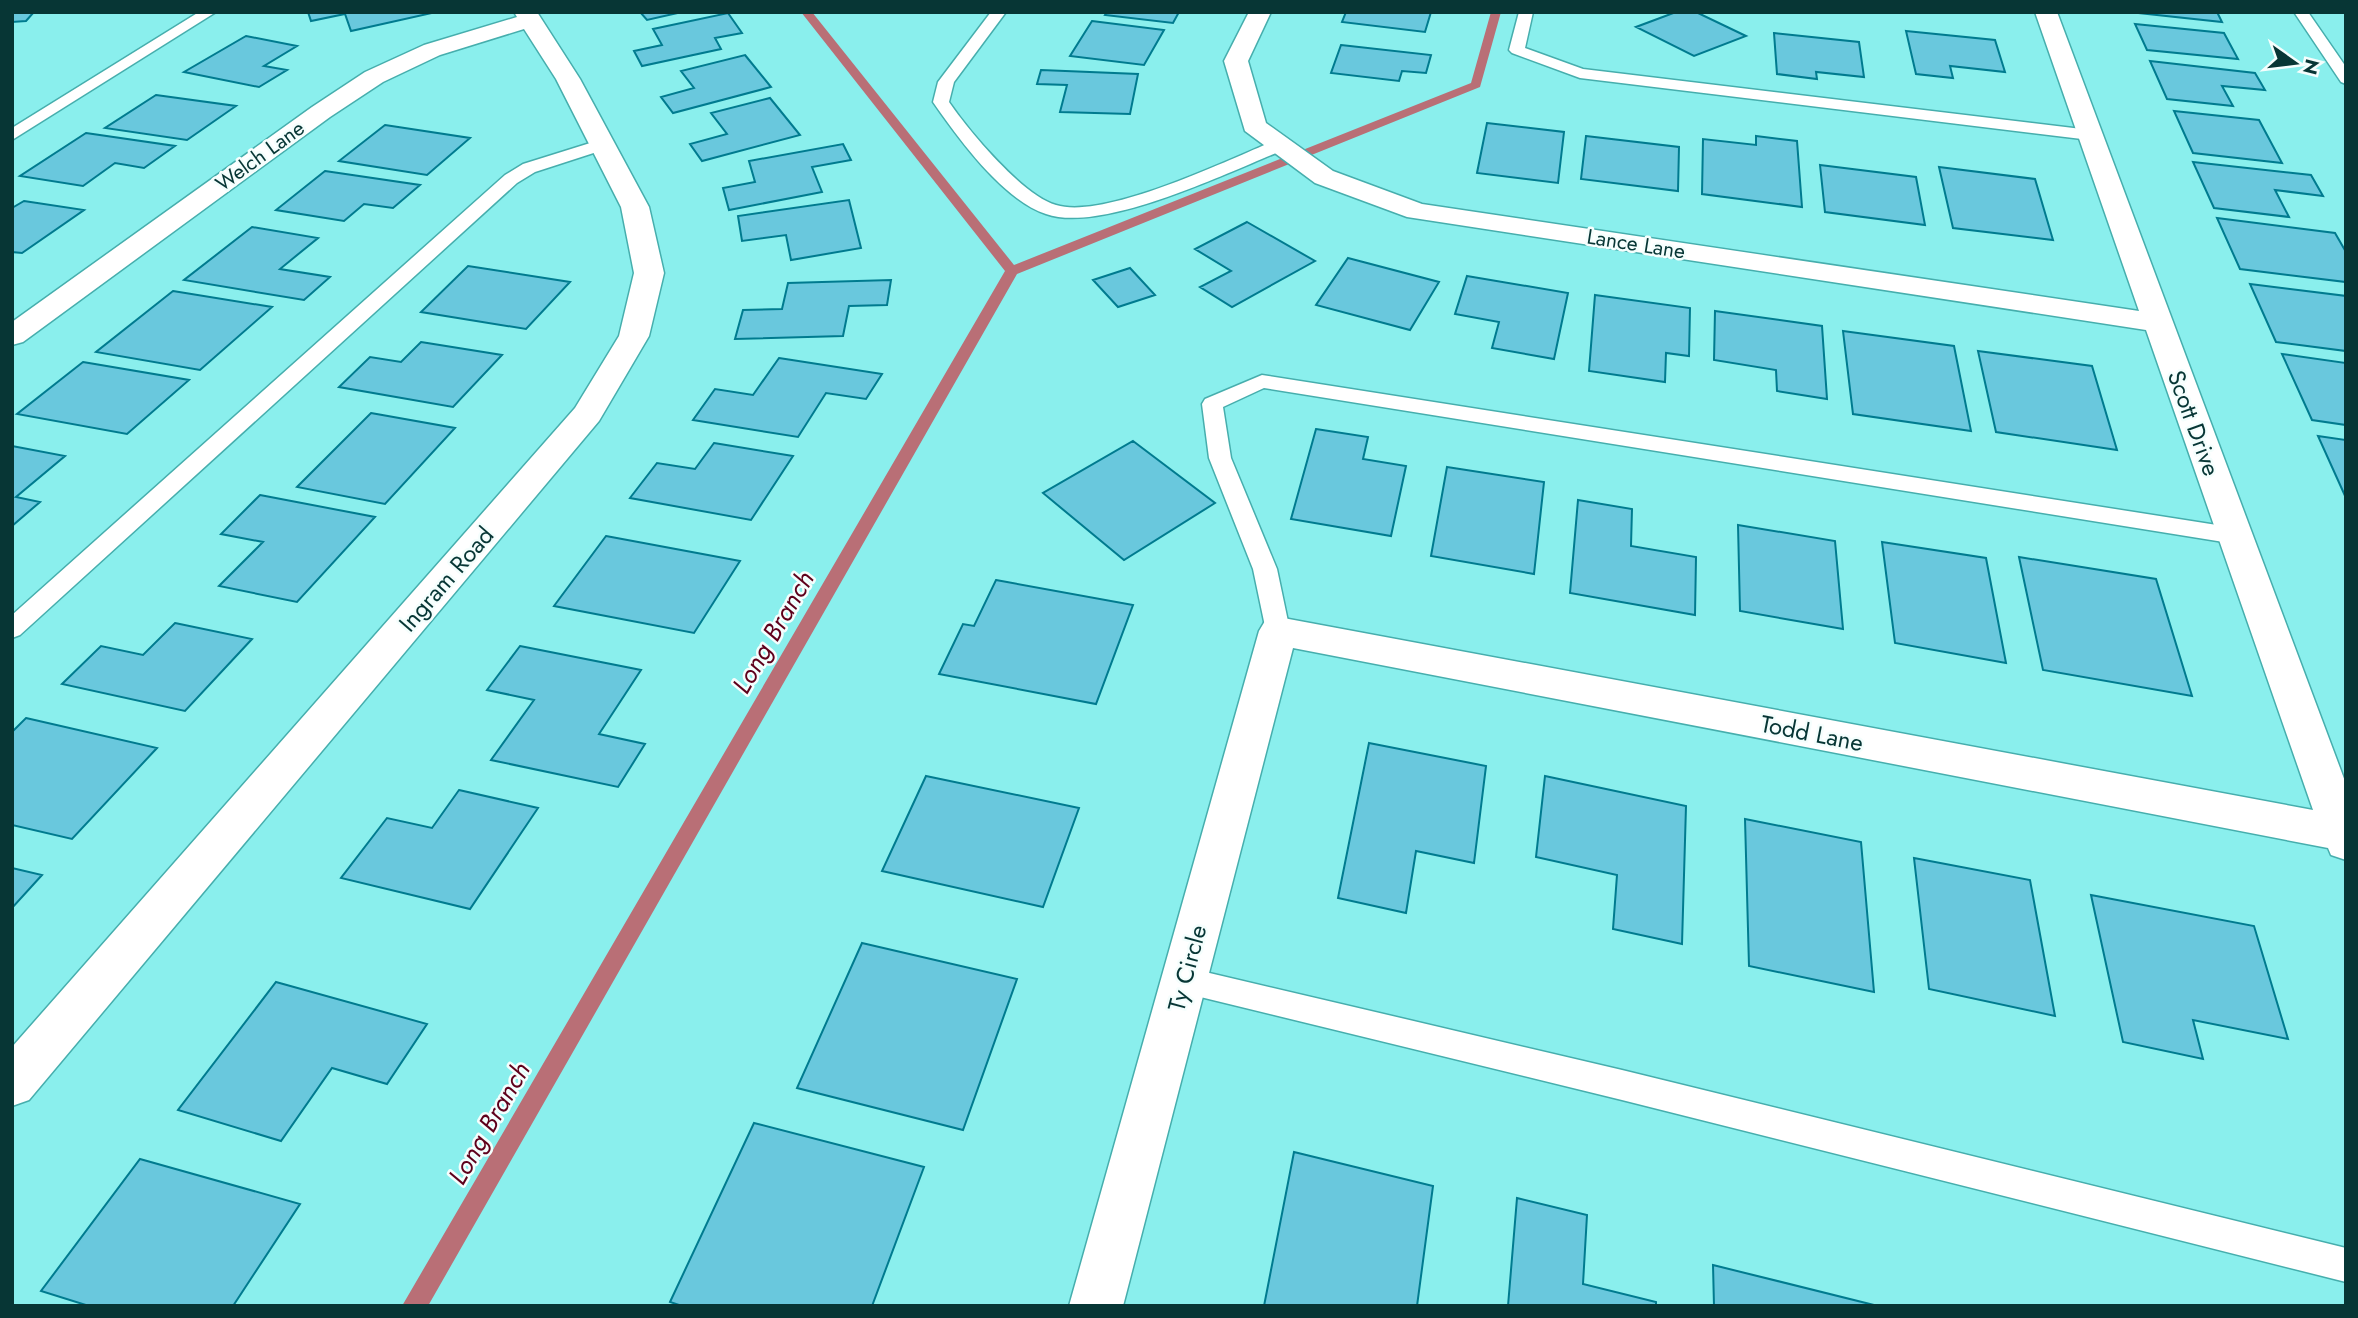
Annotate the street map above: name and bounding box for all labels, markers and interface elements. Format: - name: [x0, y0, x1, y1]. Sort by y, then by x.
- north arrow: [2260, 28, 2330, 98]
- text: N: [2296, 56, 2326, 78]
- street label: Welch Lane: [209, 113, 311, 199]
- street label: Lance Lane: [1585, 221, 1687, 267]
- street label: Scott Drive: [2159, 365, 2229, 481]
- street label: Ingram Road: [390, 519, 502, 639]
- water label: Long Branch: [722, 564, 824, 700]
- street label: Todd Lane: [1758, 706, 1866, 760]
- street label: Ty Circle: [1159, 921, 1215, 1015]
- water label: Long Branch: [438, 1055, 540, 1191]

